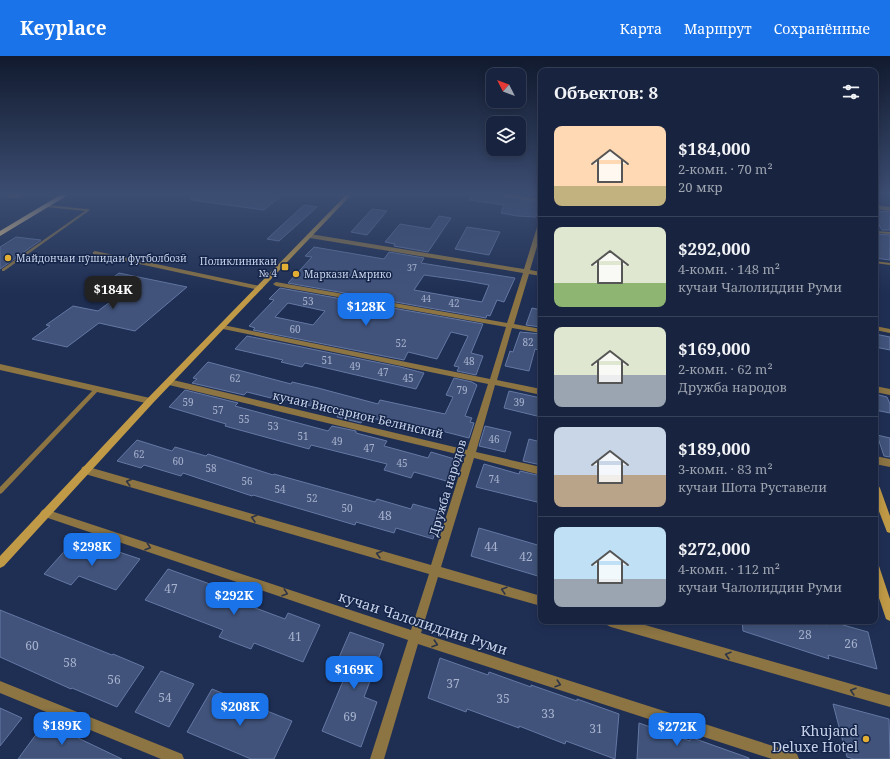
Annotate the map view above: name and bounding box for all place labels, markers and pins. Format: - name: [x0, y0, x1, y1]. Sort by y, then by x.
- place label: Майдончаи пӯшидаи футболбозӣ: [16, 251, 187, 265]
- marker: Майдончаи пӯшидаи футболбозӣ: [3, 253, 13, 263]
- place label: Поликлиникаи № 4: [200, 254, 277, 280]
- marker: Поликлиникаи № 4: [280, 262, 290, 272]
- place label: Маркази Амрико: [304, 267, 392, 281]
- marker: Маркази Амрико: [291, 269, 301, 279]
- pin: $184K: [85, 276, 141, 310]
- pin: $128K: [338, 293, 394, 327]
- pin: $298K: [64, 533, 120, 567]
- pin: $292K: [206, 582, 262, 616]
- pin: $169K: [326, 656, 382, 690]
- pin: $208K: [212, 693, 268, 727]
- pin: $189K: [34, 712, 90, 746]
- pin: $272K: [649, 713, 705, 747]
- place label: Khujand Deluxe Hotel: [772, 721, 859, 756]
- marker: Khujand Deluxe Hotel: [861, 734, 871, 744]

